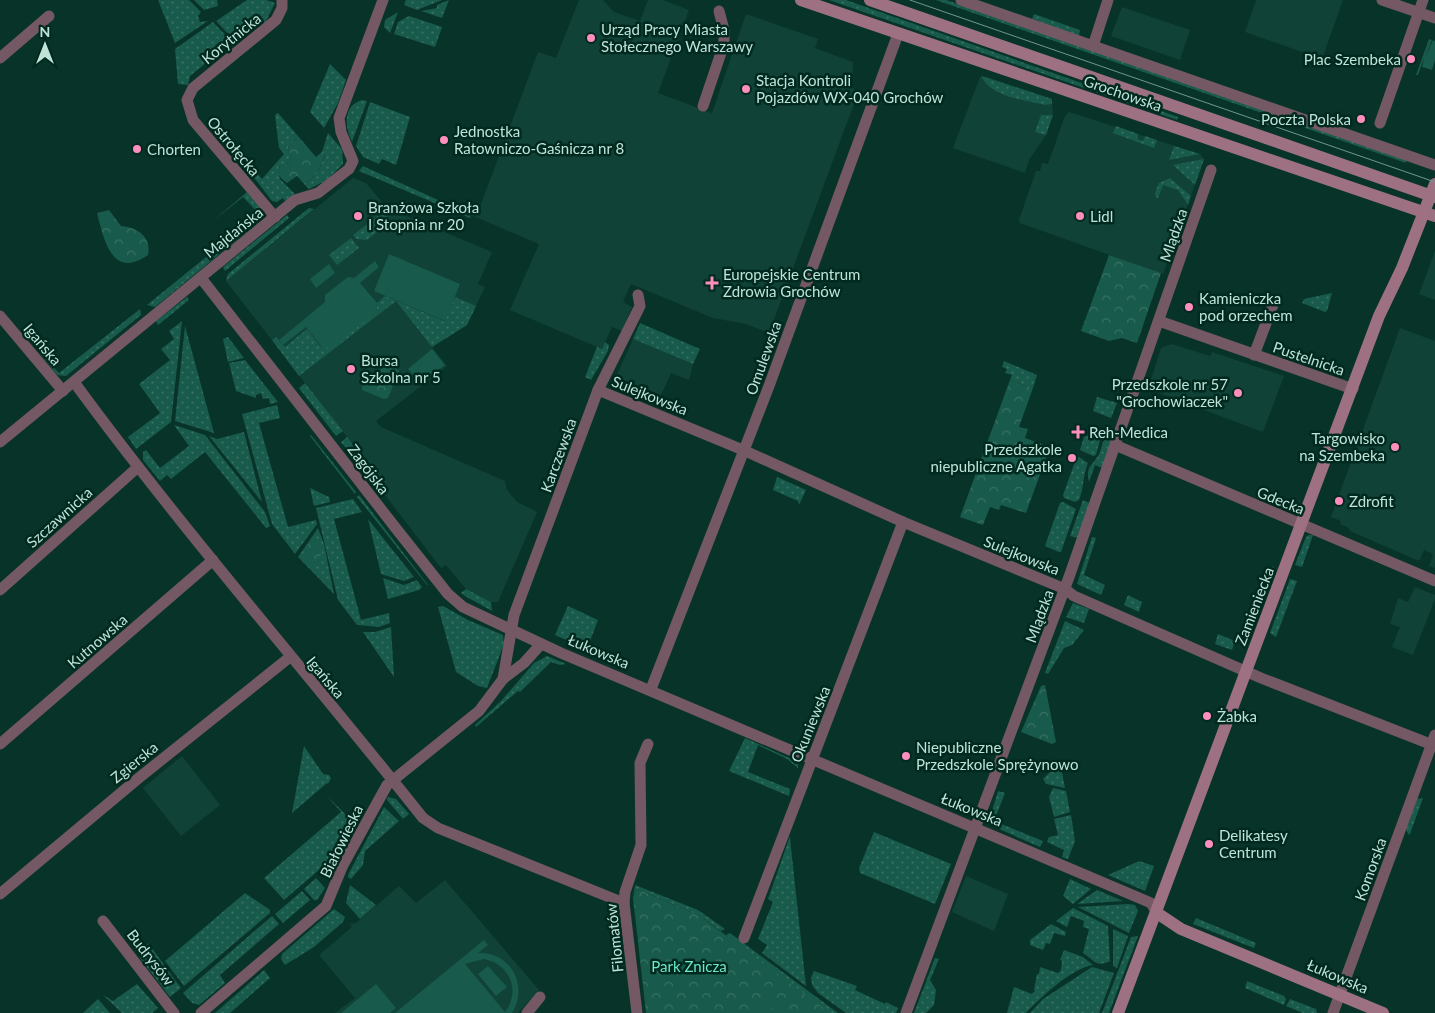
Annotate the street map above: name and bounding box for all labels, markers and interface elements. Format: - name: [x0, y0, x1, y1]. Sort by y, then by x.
- street label: Korytnicka: [198, 9, 264, 67]
- north arrow: [20, 20, 70, 70]
- place label: Urząd Pracy Miasta Stołecznego Warszawy: [601, 20, 753, 55]
- text: N: [40, 23, 50, 40]
- marker: Urząd Pracy Miasta Stołecznego Warszawy: [585, 32, 597, 44]
- place label: Plac Szembeka: [1304, 50, 1401, 68]
- marker: Plac Szembeka: [1405, 53, 1417, 65]
- place label: Stacja Kontroli Pojazdów WX-040 Grochów: [756, 71, 944, 106]
- street label: Grochowska: [1081, 71, 1165, 115]
- marker: Stacja Kontroli Pojazdów WX-040 Grochów: [740, 83, 752, 95]
- place label: Poczta Polska: [1261, 110, 1351, 128]
- street label: Ostrołęcka: [204, 113, 264, 179]
- marker: Poczta Polska: [1355, 113, 1367, 125]
- place label: Jednostka Ratowniczo-Gaśnicza nr 8: [454, 122, 624, 157]
- marker: Jednostka Ratowniczo-Gaśnicza nr 8: [438, 134, 450, 146]
- place label: Chorten: [147, 140, 201, 158]
- marker: Chorten: [131, 143, 143, 155]
- place label: Branżowa Szkoła I Stopnia nr 20: [368, 198, 479, 233]
- street label: Majdańska: [200, 203, 266, 261]
- street label: Mlądzka: [1156, 206, 1190, 264]
- place label: Lidl: [1090, 207, 1113, 225]
- marker: Branżowa Szkoła I Stopnia nr 20: [352, 210, 364, 222]
- marker: Lidl: [1074, 210, 1086, 222]
- place label: Europejskie Centrum Zdrowia Grochów: [723, 265, 860, 300]
- marker: Europejskie Centrum Zdrowia Grochów: [705, 276, 719, 290]
- place label: Kamieniczka pod orzechem: [1199, 289, 1292, 324]
- marker: Kamieniczka pod orzechem: [1183, 301, 1195, 313]
- street label: Igańska: [20, 319, 66, 369]
- street label: Omulewska: [741, 319, 785, 397]
- street label: Pustelnicka: [1271, 337, 1347, 379]
- place label: Bursa Szkolna nr 5: [361, 351, 441, 386]
- marker: Bursa Szkolna nr 5: [345, 363, 357, 375]
- street label: Sulejkowska: [609, 372, 691, 418]
- place label: Przedszkole nr 57 "Grochowiaczek": [1112, 375, 1228, 410]
- marker: Przedszkole nr 57 "Grochowiaczek": [1232, 387, 1244, 399]
- street label: Karczewska: [536, 416, 580, 494]
- place label: Reh-Medica: [1089, 423, 1168, 441]
- marker: Reh-Medica: [1071, 425, 1085, 439]
- place label: Targowisko na Szembeka: [1299, 429, 1385, 464]
- place label: Przedszkole niepubliczne Agatka: [930, 440, 1062, 475]
- street label: Zagójska: [344, 441, 394, 497]
- marker: Targowisko na Szembeka: [1389, 441, 1401, 453]
- marker: Przedszkole niepubliczne Agatka: [1066, 452, 1078, 464]
- street label: Gdecka: [1255, 482, 1307, 518]
- street label: Szczawnicka: [23, 483, 95, 551]
- place label: Zdrofit: [1349, 492, 1394, 510]
- marker: Zdrofit: [1333, 495, 1345, 507]
- street label: Sulejkowska: [981, 532, 1063, 578]
- street label: Zamieniecka: [1231, 564, 1277, 648]
- street label: Mlądzka: [1021, 587, 1057, 645]
- street label: Kutnowska: [63, 610, 131, 672]
- street label: Łukowska: [566, 630, 632, 672]
- street label: Igańska: [303, 652, 349, 702]
- street label: Okuniewska: [786, 683, 834, 765]
- place label: Żabka: [1217, 707, 1257, 725]
- marker: Żabka: [1201, 710, 1213, 722]
- street label: Zgierska: [107, 738, 161, 786]
- place label: Niepubliczne Przedszkole Sprężynowo: [916, 738, 1078, 773]
- marker: Niepubliczne Przedszkole Sprężynowo: [900, 750, 912, 762]
- street label: Łukowska: [939, 789, 1005, 829]
- street label: Białowieska: [316, 802, 366, 880]
- place label: Delikatesy Centrum: [1219, 826, 1288, 861]
- street label: Komorska: [1350, 835, 1390, 903]
- marker: Delikatesy Centrum: [1203, 838, 1215, 850]
- street label: Filomatów: [601, 902, 627, 973]
- street label: Budrysów: [124, 925, 179, 989]
- street label: Łukowska: [1305, 955, 1371, 997]
- park label: Park Znicza: [651, 957, 727, 975]

